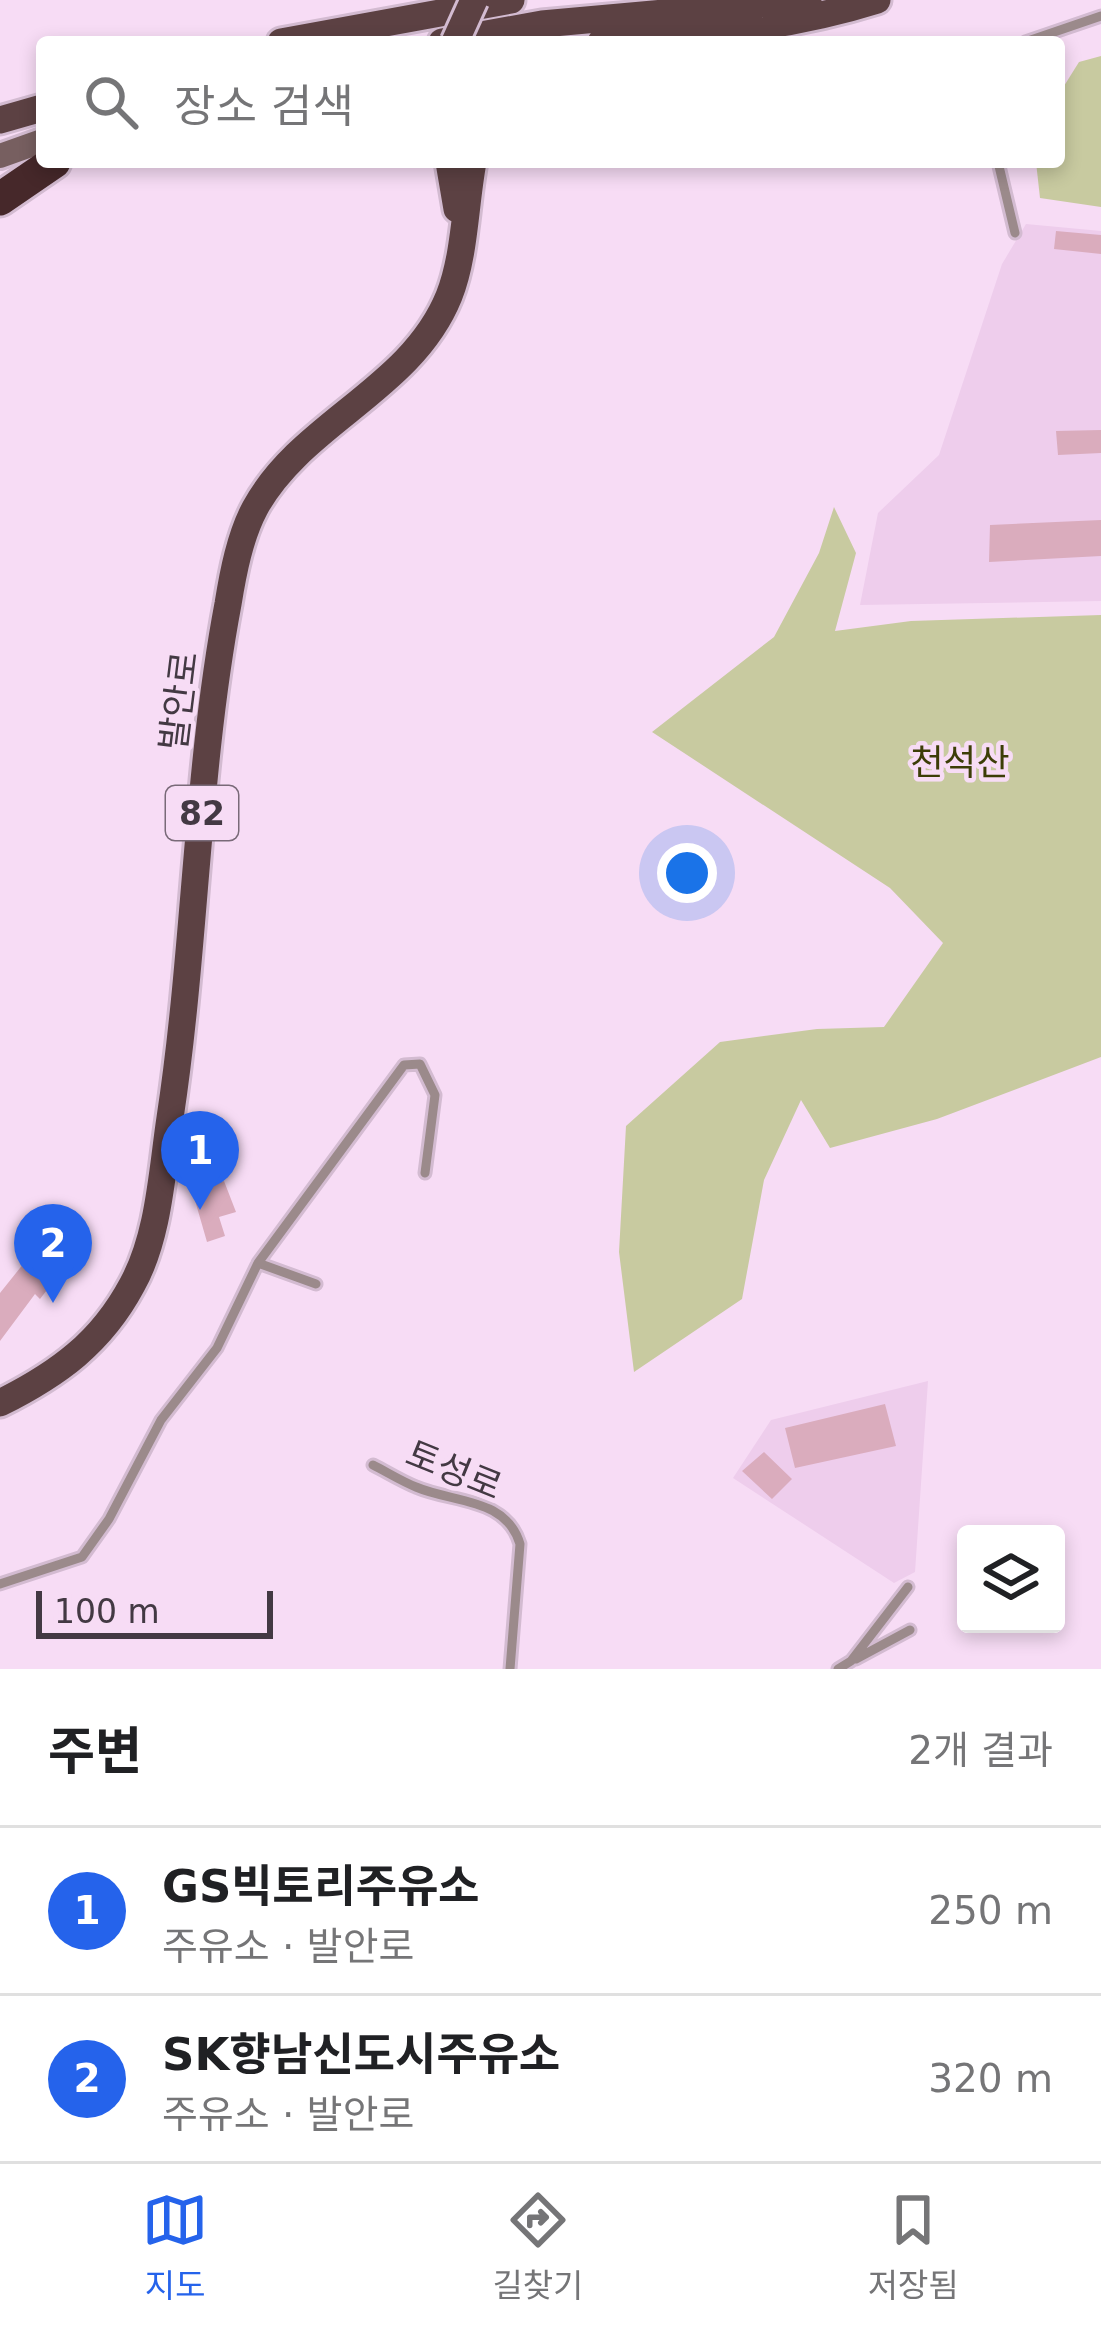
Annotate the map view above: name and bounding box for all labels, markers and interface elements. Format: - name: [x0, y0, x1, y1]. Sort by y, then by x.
- search box: [36, 36, 1065, 168]
- icon: search: [78, 69, 144, 135]
- text: 장소 검색: [174, 80, 354, 133]
- street label: 발안로: [153, 649, 205, 753]
- park label: 천석산: [910, 742, 1010, 783]
- road number: 82: [166, 786, 238, 840]
- your location: [657, 843, 717, 903]
- pin: 1: [161, 1111, 239, 1210]
- pin: 2: [14, 1204, 92, 1303]
- street label: 토성로: [400, 1432, 508, 1508]
- map controls: [957, 1525, 1065, 1633]
- button: layers: [957, 1525, 1065, 1633]
- scale bar: [36, 1585, 273, 1638]
- text: 100 m: [54, 1592, 160, 1631]
- text: 주변: [48, 1722, 142, 1781]
- text: 2개 결과: [908, 1728, 1053, 1773]
- text: GS빅토리주유소: [162, 1860, 480, 1913]
- text: 1: [73, 1888, 101, 1933]
- text: 250 m: [928, 1888, 1053, 1933]
- text: 주유소 · 발안로: [162, 1924, 414, 1969]
- text: SK향남신도시주유소: [162, 2028, 560, 2081]
- text: 2: [73, 2056, 101, 2101]
- text: 320 m: [928, 2056, 1053, 2101]
- text: 주유소 · 발안로: [162, 2092, 414, 2137]
- tab: 지도: [142, 2187, 208, 2307]
- tab: 길찾기: [492, 2187, 583, 2307]
- tab: 저장됨: [868, 2187, 959, 2307]

